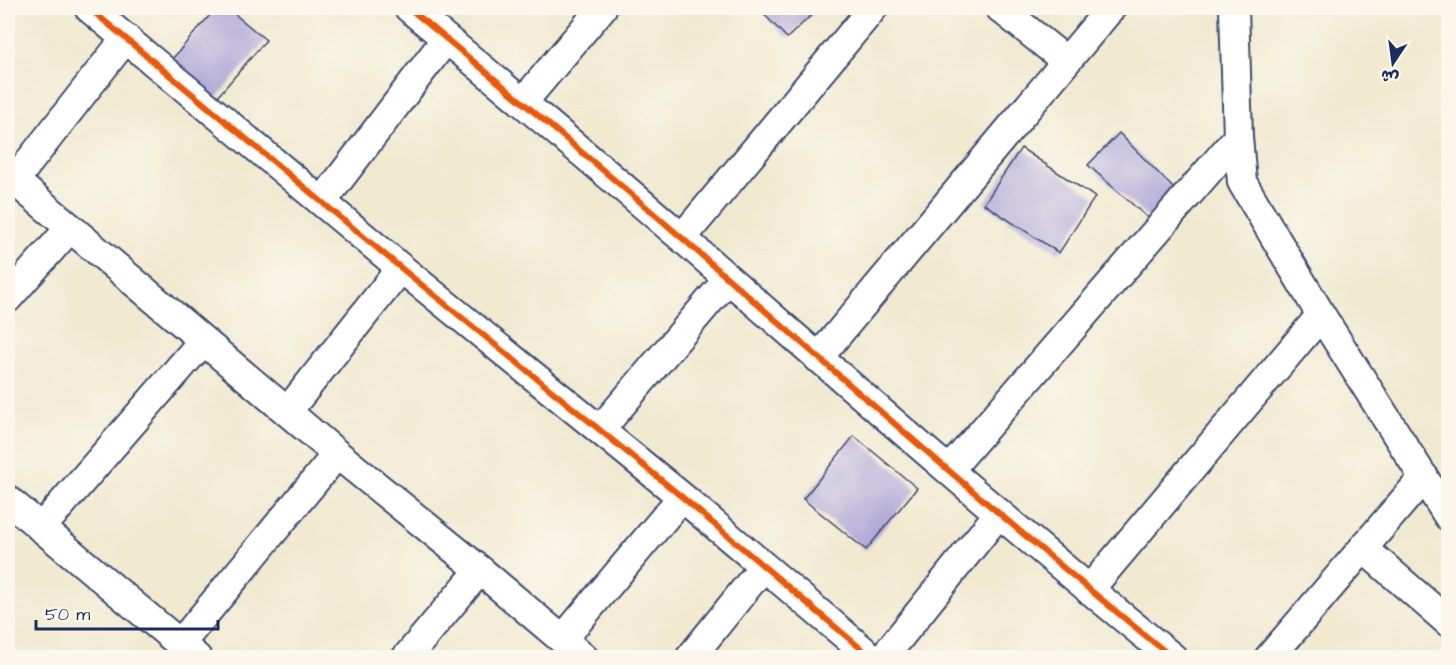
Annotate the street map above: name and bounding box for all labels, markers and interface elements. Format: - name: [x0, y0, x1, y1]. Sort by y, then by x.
- north arrow: [1363, 33, 1423, 93]
- text: ش: [1379, 64, 1401, 89]
- scale bar: [36, 593, 218, 631]
- text: 50 m: [45, 602, 90, 627]

